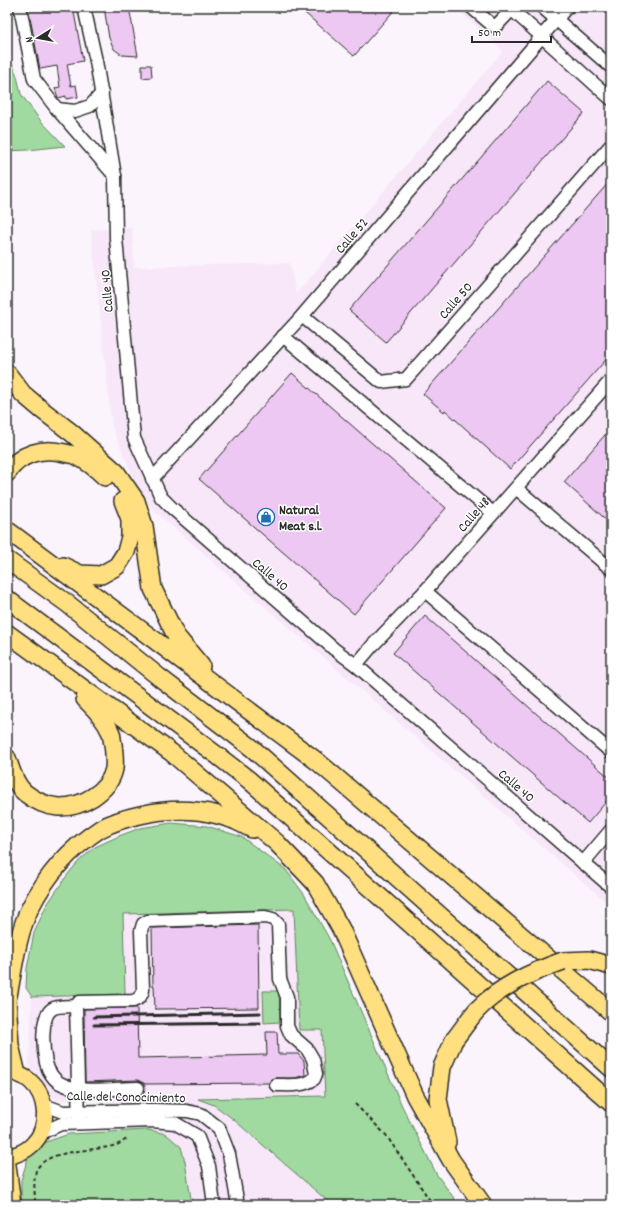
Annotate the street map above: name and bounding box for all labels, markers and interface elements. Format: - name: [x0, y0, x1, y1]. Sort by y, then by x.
- north arrow: [18, 18, 58, 58]
- scale bar: [472, 18, 551, 44]
- text: 50 m: [478, 25, 501, 42]
- text: N: [22, 35, 39, 44]
- street label: Calle 52: [331, 214, 374, 259]
- street label: Calle 40: [96, 269, 120, 313]
- street label: Calle 50: [435, 278, 478, 324]
- street label: Calle 48: [454, 493, 496, 537]
- place label: Natural Meat s.l.: [279, 501, 322, 537]
- shop icon: Natural Meat s.l.: [256, 507, 276, 527]
- street label: Calle 40: [247, 554, 292, 597]
- street label: Calle 40: [493, 765, 538, 808]
- street label: Calle del Conocimiento: [66, 1087, 186, 1109]

